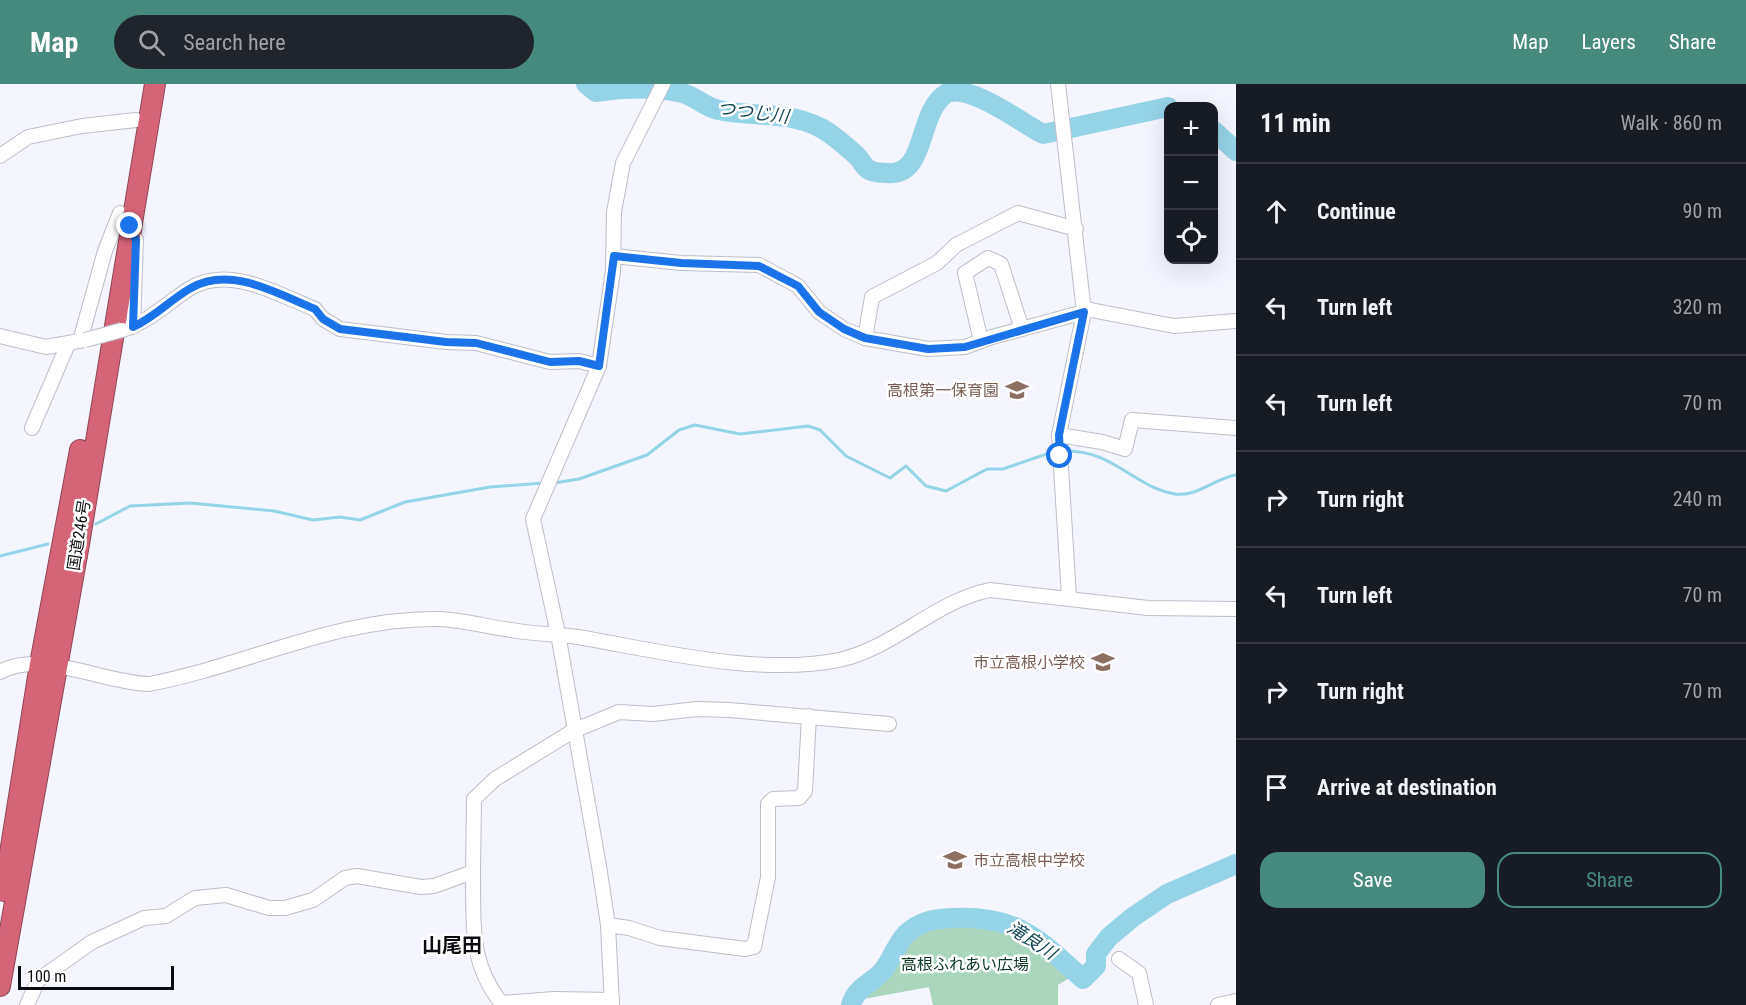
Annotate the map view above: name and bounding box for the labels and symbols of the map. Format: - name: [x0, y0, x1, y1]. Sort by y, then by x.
- water label: つつじ川: [716, 97, 792, 127]
- route end: [116, 212, 142, 238]
- school or university icon: 高根第一保育園: [1004, 377, 1030, 403]
- place label: 高根第一保育園: [887, 381, 999, 400]
- route start: [1046, 442, 1072, 468]
- street label: 国道246号: [64, 498, 94, 572]
- school or university icon: 市立高根小学校: [1090, 649, 1116, 675]
- place label: 市立高根小学校: [973, 653, 1085, 672]
- school or university icon: 市立高根中学校: [942, 847, 968, 873]
- place label: 市立高根中学校: [973, 851, 1085, 870]
- water label: 滝良川: [1004, 916, 1062, 965]
- district label: 山尾田: [422, 933, 482, 957]
- park label: 高根ふれあい広場: [901, 955, 1029, 974]
- scale bar: [18, 963, 174, 990]

